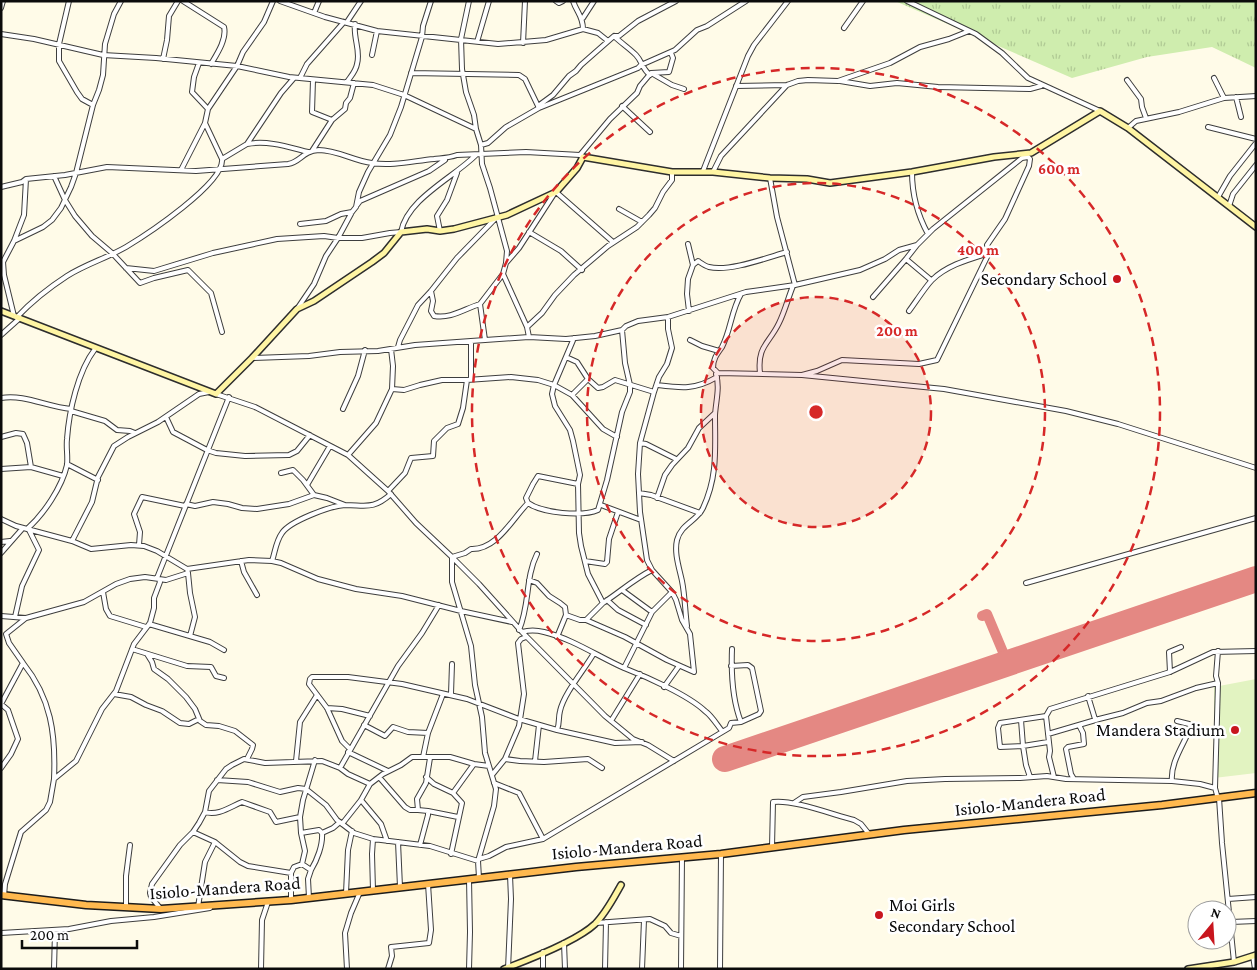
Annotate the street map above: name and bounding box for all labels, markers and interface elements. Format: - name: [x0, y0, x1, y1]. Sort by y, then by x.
- text: 600 m: [1038, 161, 1080, 177]
- text: 400 m: [957, 242, 999, 258]
- place label: Secondary School: [981, 269, 1107, 289]
- marker: Secondary School: [1111, 273, 1123, 285]
- text: 200 m: [876, 323, 918, 339]
- centre of rings: [807, 403, 825, 421]
- place label: Mandera Stadium: [1096, 720, 1226, 740]
- marker: Mandera Stadium: [1229, 724, 1241, 736]
- street label: Isiolo-Mandera Road: [954, 784, 1107, 820]
- street label: Isiolo-Mandera Road: [551, 830, 704, 864]
- street label: Isiolo-Mandera Road: [149, 873, 302, 903]
- place label: Moi Girls Secondary School: [889, 895, 1016, 936]
- north arrow: [1187, 900, 1237, 950]
- text: N: [1209, 904, 1223, 922]
- marker: Moi Girls Secondary School: [873, 909, 885, 921]
- scale bar: [22, 918, 138, 950]
- text: 200 m: [30, 927, 69, 943]

